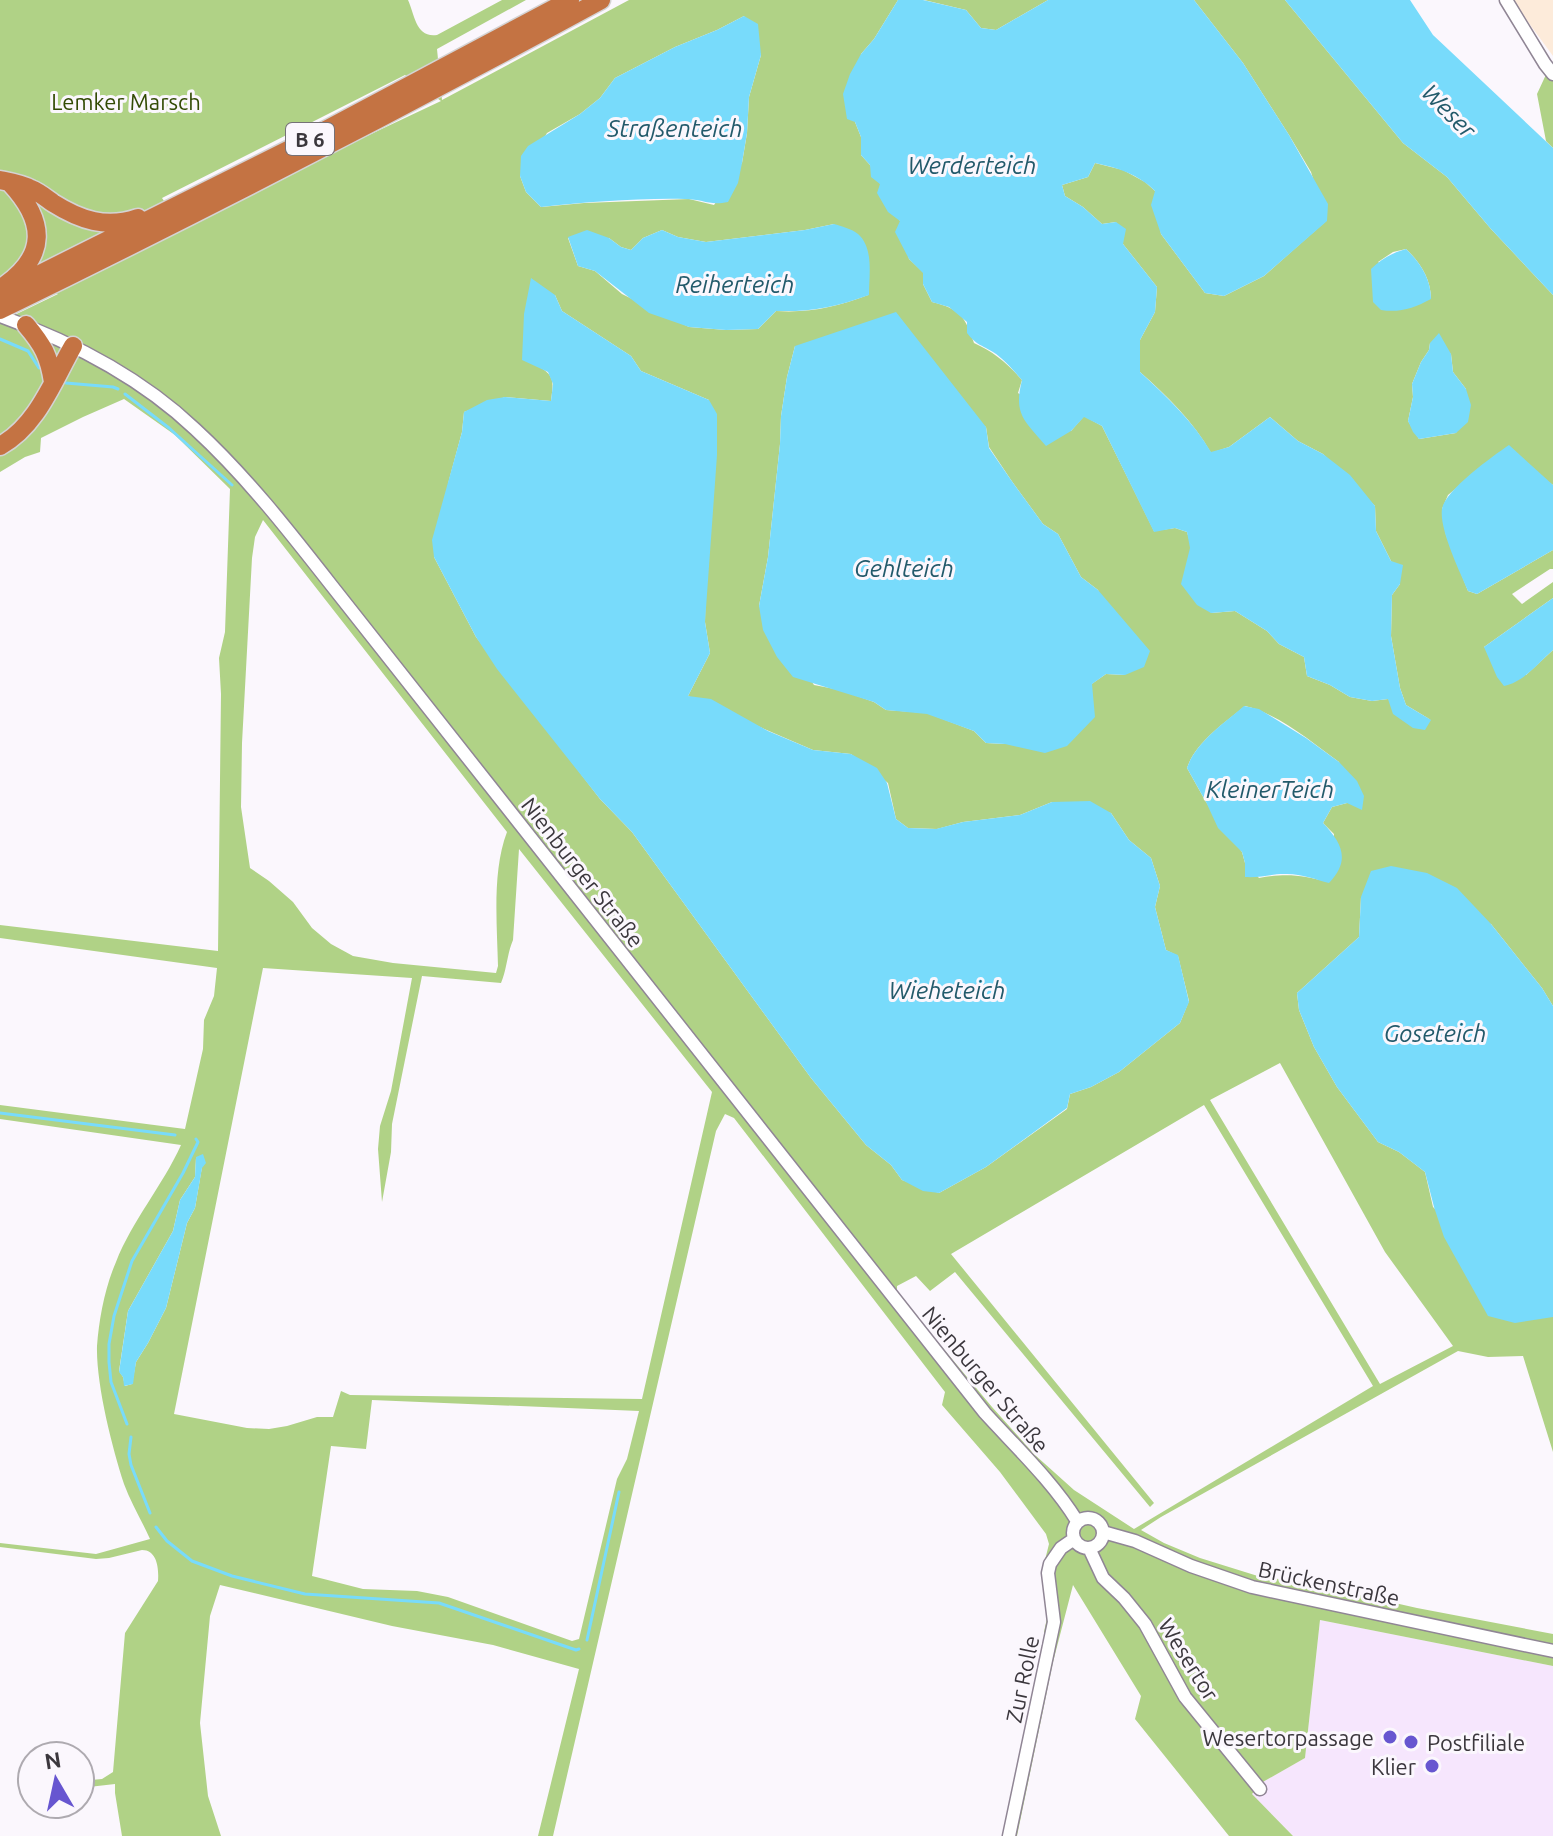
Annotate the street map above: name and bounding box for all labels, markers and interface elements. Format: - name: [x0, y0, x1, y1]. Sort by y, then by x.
- water label: Weser: [1417, 79, 1482, 144]
- park label: Lemker Marsch: [51, 89, 201, 114]
- water label: Straßenteich: [606, 115, 743, 142]
- road number: B 6: [286, 123, 334, 155]
- water label: Werderteich: [908, 152, 1036, 179]
- water label: Reiherteich: [676, 271, 794, 298]
- water label: Gehlteich: [854, 555, 954, 582]
- water label: KleinerTeich: [1206, 776, 1334, 803]
- street label: Nienburger Straße: [517, 792, 649, 952]
- water label: Wieheteich: [889, 977, 1005, 1004]
- water label: Goseteich: [1384, 1020, 1486, 1047]
- street label: Nienburger Straße: [918, 1301, 1054, 1457]
- street label: Brückenstraße: [1256, 1556, 1402, 1610]
- street label: Wesertor: [1154, 1613, 1224, 1705]
- street label: Zur Rolle: [1001, 1633, 1043, 1725]
- place label: Wesertorpassage: [1203, 1725, 1374, 1750]
- marker: Wesertorpassage: [1381, 1728, 1399, 1746]
- place label: Postfiliale: [1427, 1730, 1525, 1755]
- marker: Postfiliale: [1402, 1733, 1420, 1751]
- north arrow: [16, 1740, 96, 1820]
- text: N: [43, 1746, 63, 1773]
- place label: Klier: [1371, 1754, 1417, 1779]
- marker: Klier: [1423, 1757, 1441, 1775]

